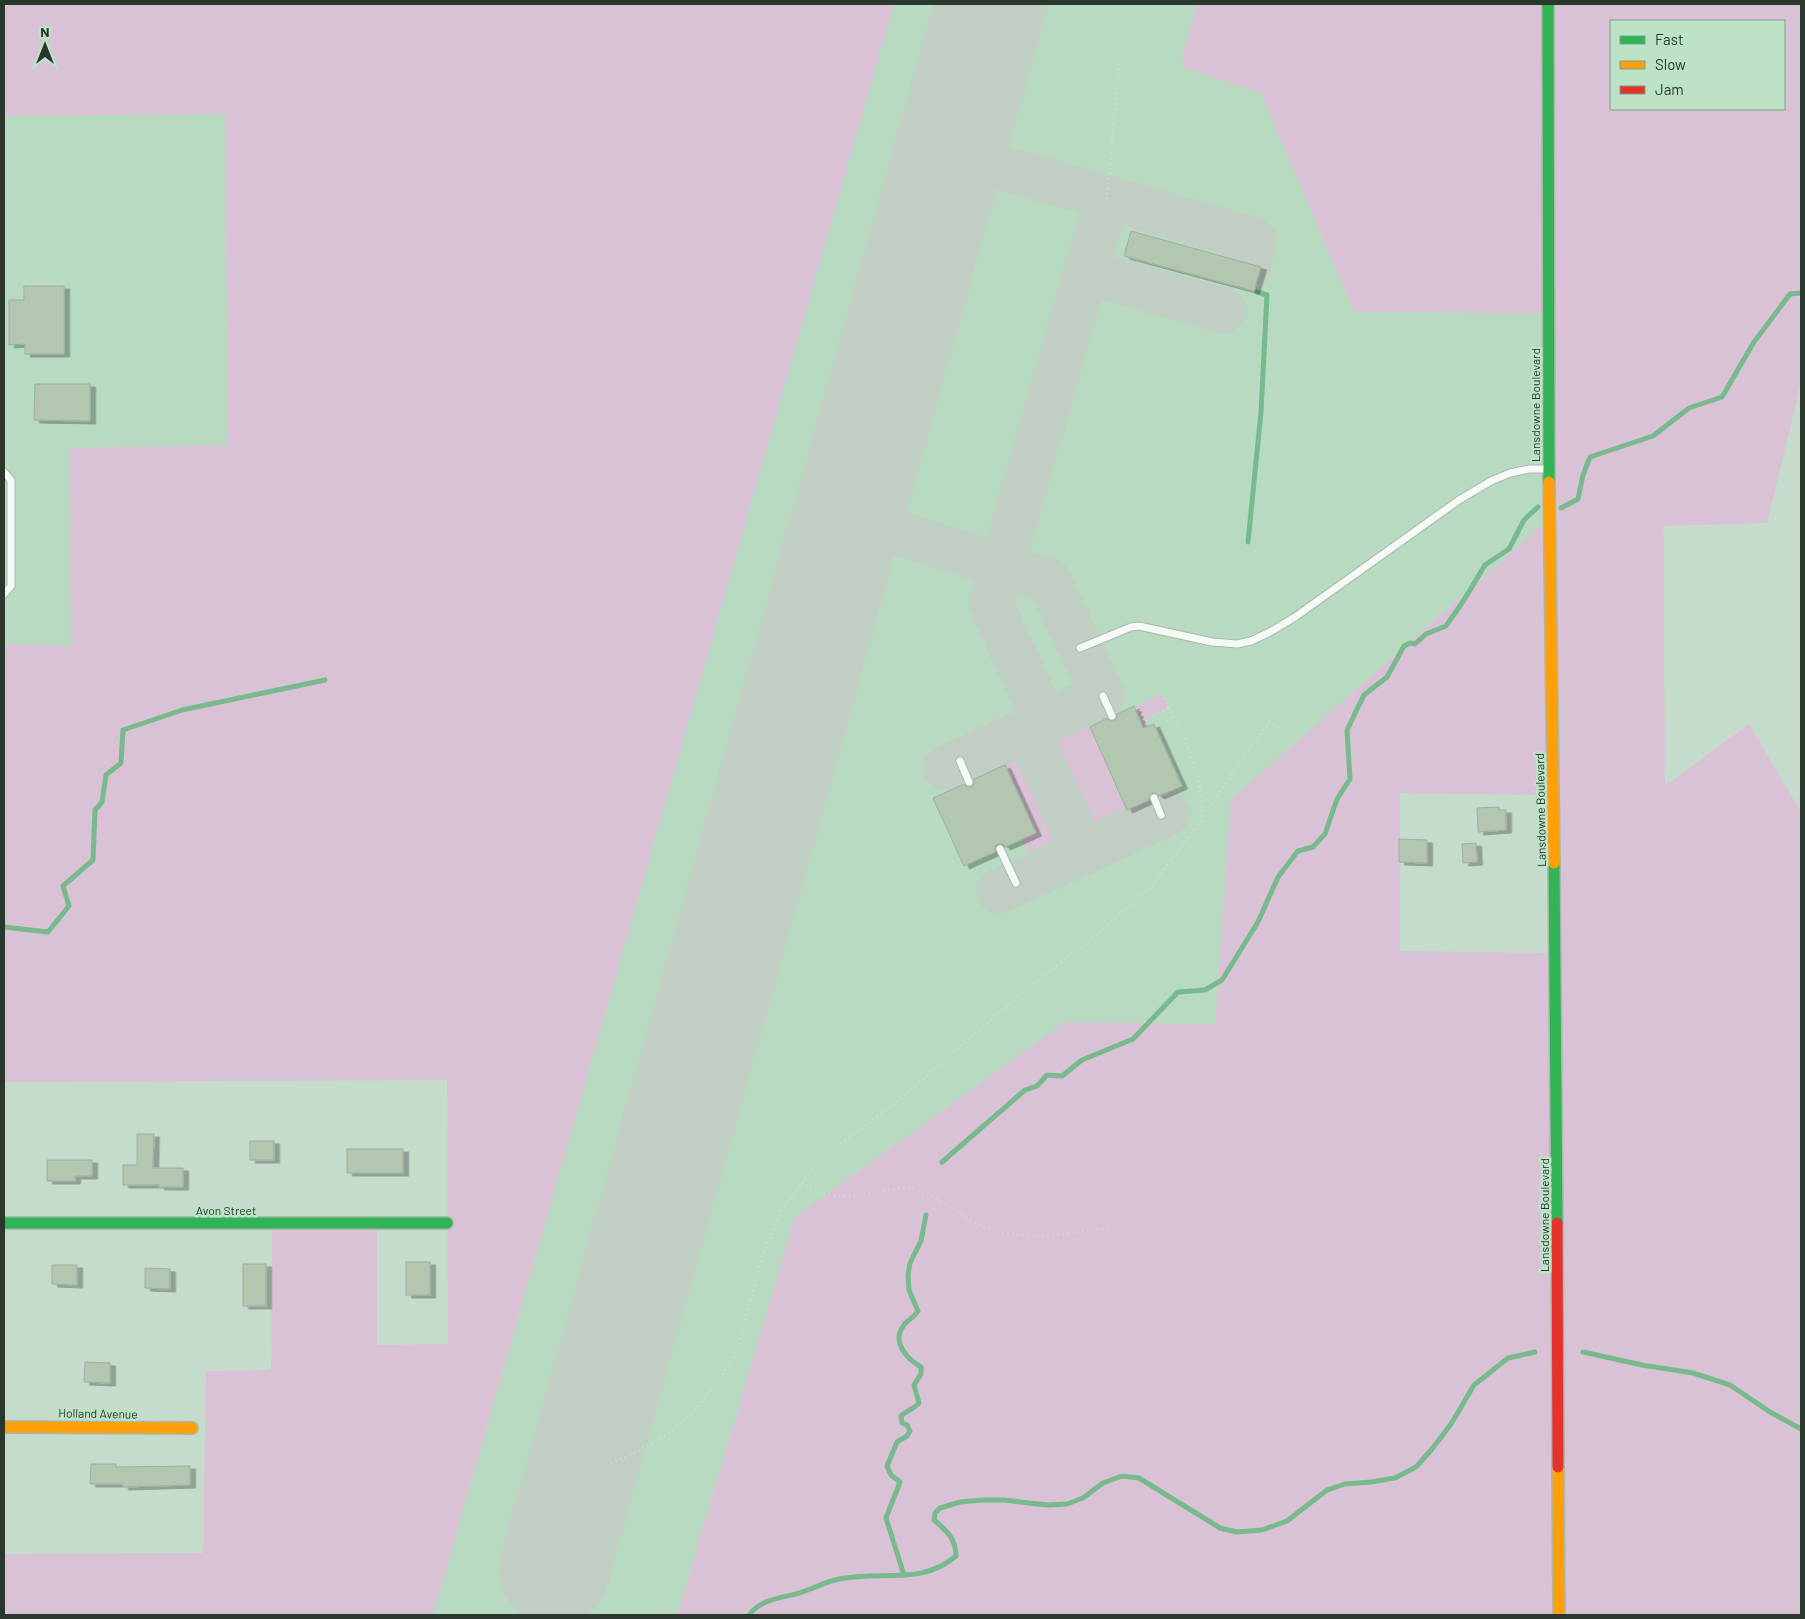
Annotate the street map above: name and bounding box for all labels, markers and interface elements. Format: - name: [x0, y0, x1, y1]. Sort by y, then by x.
- north arrow: [20, 20, 70, 70]
- legend: [1610, 20, 1785, 110]
- text: N: [40, 23, 50, 40]
- text: Fast: [1655, 30, 1683, 48]
- text: Slow: [1655, 55, 1686, 73]
- text: Jam: [1655, 80, 1684, 98]
- street label: Lansdowne Boulevard: [1528, 348, 1542, 462]
- street label: Lansdowne Boulevard: [1532, 753, 1548, 867]
- street label: Lansdowne Boulevard: [1537, 1158, 1551, 1272]
- street label: Avon Street: [196, 1203, 256, 1217]
- street label: Holland Avenue: [58, 1405, 138, 1421]

